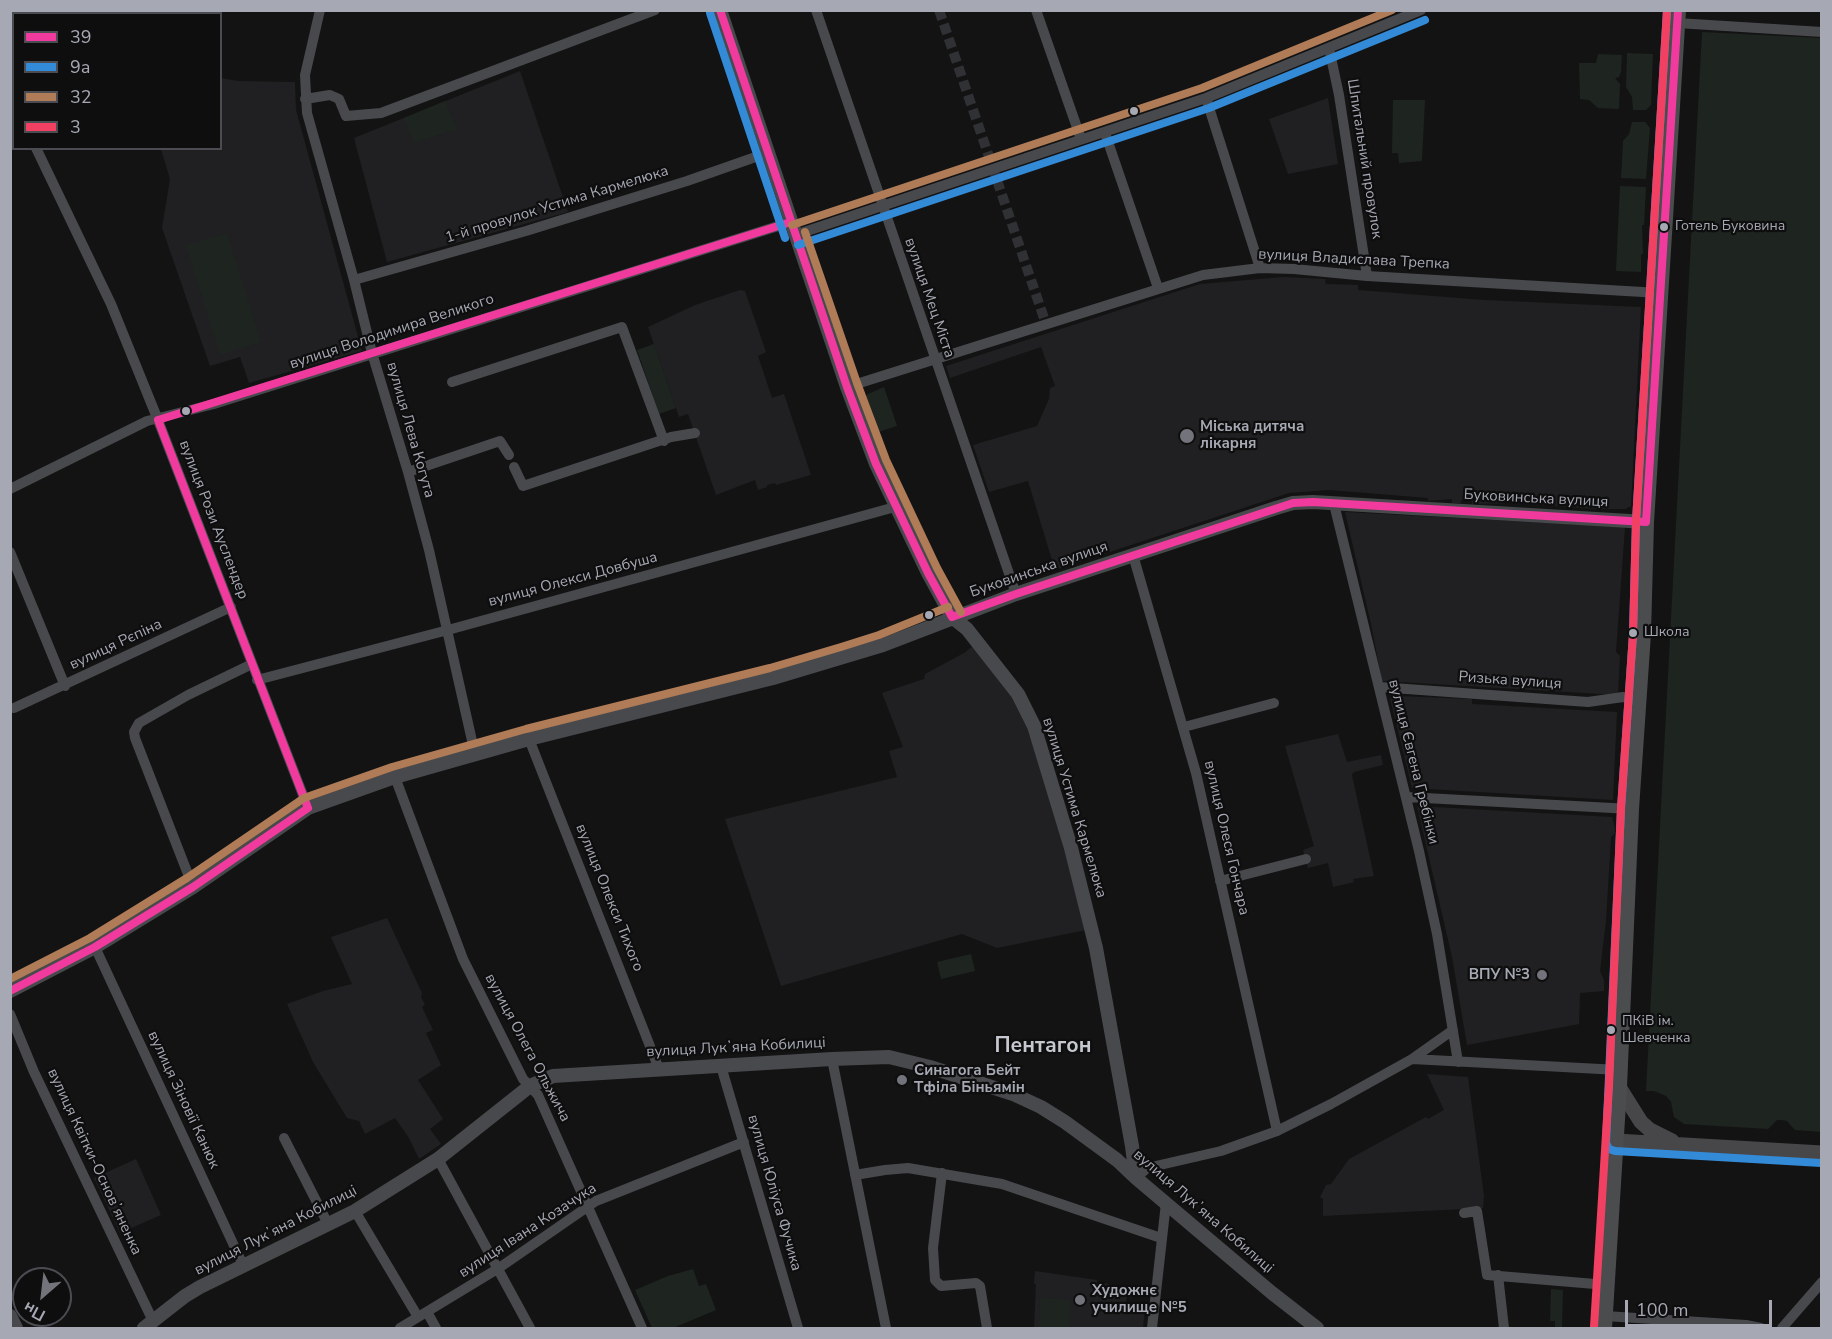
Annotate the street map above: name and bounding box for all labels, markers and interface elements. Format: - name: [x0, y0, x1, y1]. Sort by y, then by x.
- legend: [12, 12, 222, 150]
- text: 39: [70, 25, 92, 49]
- text: 9а: [70, 55, 91, 79]
- street label: Шпитальний провулок: [1342, 78, 1386, 240]
- text: 32: [70, 85, 92, 109]
- unlabelled marker: [1128, 105, 1140, 117]
- text: 3: [70, 115, 81, 139]
- street label: 1-й провулок Устима Кармелюка: [443, 162, 671, 248]
- place label: Готель Буковина: [1675, 219, 1785, 235]
- marker: Готель Буковина: [1658, 221, 1670, 233]
- street label: вулиця Мец Міста: [900, 236, 958, 360]
- street label: вулиця Владислава Трепка: [1258, 246, 1450, 274]
- street label: вулиця Володимира Великого: [288, 290, 496, 374]
- street label: вулиця Лева Когута: [382, 360, 438, 500]
- unlabelled marker: [180, 405, 192, 417]
- place label: Міська дитяча лікарня: [1200, 418, 1304, 453]
- marker: Міська дитяча лікарня: [1178, 427, 1196, 445]
- street label: вулиця Рози Ауслендер: [174, 438, 252, 602]
- street label: Буковинська вулиця: [1463, 486, 1609, 512]
- street label: Буковинська вулиця: [968, 538, 1110, 602]
- street label: вулиця Олекси Довбуша: [487, 549, 659, 611]
- unlabelled marker: [923, 609, 935, 621]
- street label: вулиця Рєпіна: [67, 616, 165, 674]
- place label: Школа: [1644, 625, 1689, 641]
- marker: Школа: [1627, 627, 1639, 639]
- street label: Ризька вулиця: [1458, 668, 1562, 694]
- street label: вулиця Євгена Гребінки: [1384, 678, 1442, 846]
- street label: вулиця Устима Кармелюка: [1038, 716, 1110, 900]
- street label: вулиця Олеся Гончара: [1199, 759, 1253, 917]
- street label: вулиця Олекси Тихого: [571, 822, 647, 974]
- place label: ВПУ №3: [1469, 966, 1530, 984]
- marker: ВПУ №3: [1535, 968, 1549, 982]
- street label: вулиця Олега Ольжича: [480, 971, 574, 1125]
- place label: ПКіВ ім. Шевченка: [1622, 1014, 1690, 1046]
- marker: ПКіВ ім. Шевченка: [1605, 1024, 1617, 1036]
- street label: вулиця Зіновії Канюк: [143, 1028, 223, 1172]
- street label: вулиця Лукʼяна Кобилиці: [646, 1034, 826, 1062]
- district label: Пентагон: [994, 1034, 1092, 1060]
- place label: Синагога Бейт Тфіла Біньямін: [914, 1062, 1025, 1097]
- street label: вулиця Квітки-Основʼяненка: [43, 1066, 145, 1258]
- marker: Синагога Бейт Тфіла Біньямін: [895, 1073, 909, 1087]
- street label: вулиця Юліуса Фучика: [743, 1113, 805, 1273]
- street label: вулиця Лукʼяна Кобилиці: [1129, 1146, 1277, 1278]
- street label: вулиця Івана Козачука: [456, 1180, 600, 1282]
- street label: вулиця Лукʼяна Кобилиці: [192, 1182, 360, 1280]
- north arrow: [12, 1267, 72, 1327]
- place label: Художнє училище №5: [1092, 1282, 1187, 1317]
- scale bar: [1628, 1288, 1775, 1326]
- marker: Художнє училище №5: [1073, 1293, 1087, 1307]
- text: Пн: [20, 1296, 49, 1326]
- text: 100 m: [1636, 1298, 1688, 1322]

